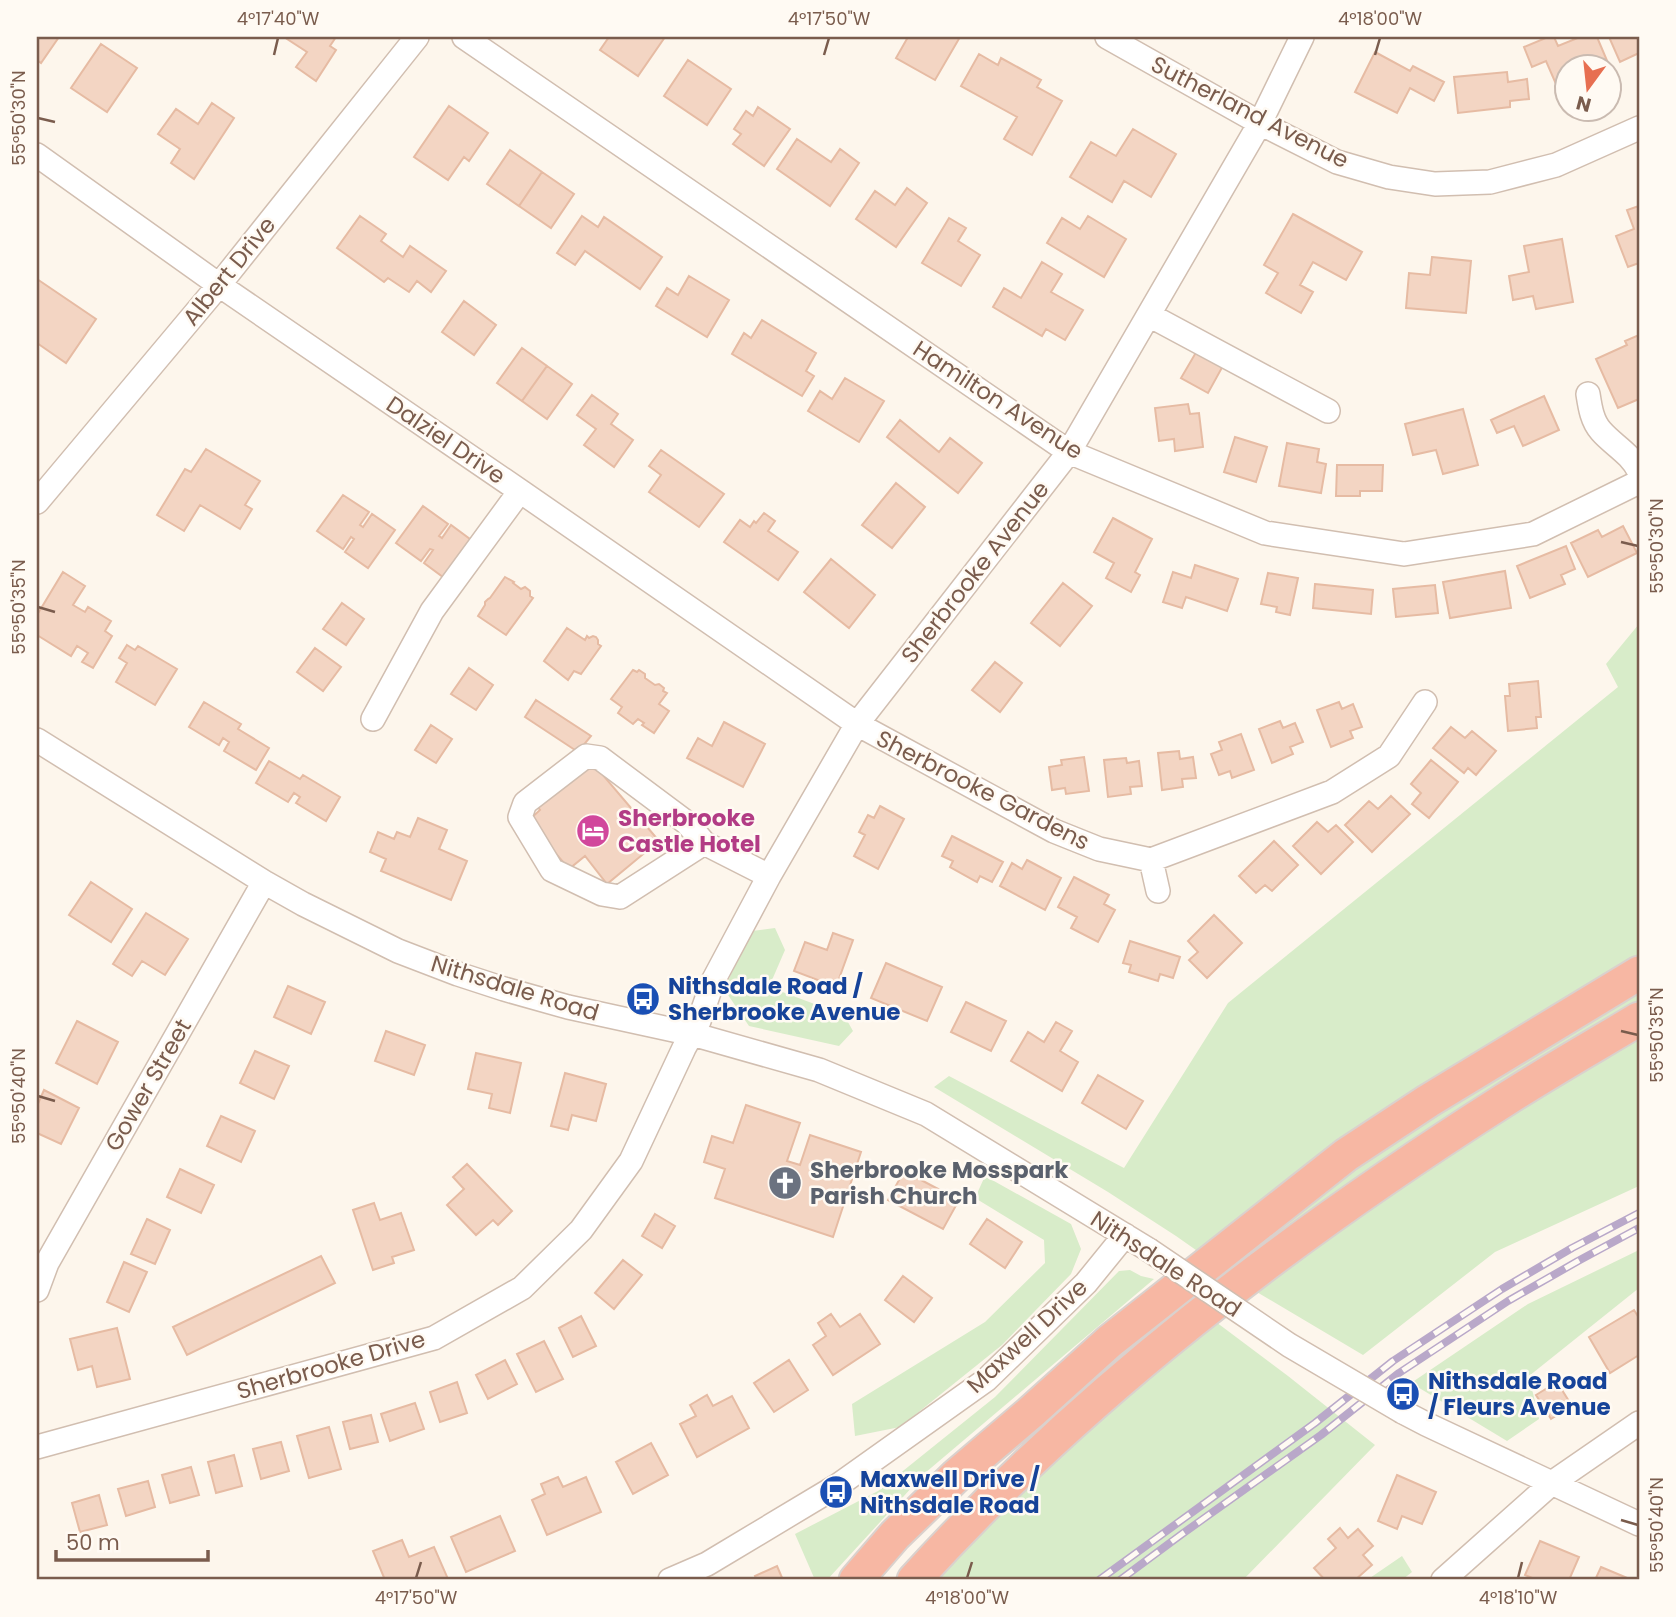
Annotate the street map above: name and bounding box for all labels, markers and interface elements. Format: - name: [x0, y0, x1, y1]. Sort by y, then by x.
- text: 4°17'40"W: [237, 6, 320, 31]
- text: 4°17'50"W: [788, 6, 871, 31]
- text: 4°18'00"W: [1338, 6, 1422, 31]
- street label: Sutherland Avenue: [1146, 48, 1354, 176]
- north arrow: [1554, 52, 1624, 122]
- text: 55°50'30"N: [6, 70, 31, 166]
- text: N: [1573, 89, 1594, 119]
- street label: Albert Drive: [175, 210, 283, 332]
- street label: Hamilton Avenue: [907, 333, 1089, 467]
- street label: Dalziel Drive: [380, 388, 512, 492]
- street label: Sherbrooke Avenue: [894, 474, 1056, 670]
- text: 55°50'30"N: [1644, 498, 1669, 594]
- text: 55°50'35"N: [6, 559, 31, 655]
- street label: Sherbrooke Gardens: [871, 722, 1095, 858]
- place label: Sherbrooke Castle Hotel: [618, 802, 761, 860]
- hotel icon: Sherbrooke Castle Hotel: [574, 812, 612, 850]
- street label: Nithsdale Road: [427, 947, 603, 1029]
- place label: Nithsdale Road / Sherbrooke Avenue: [668, 970, 900, 1028]
- bus stop icon: Nithsdale Road / Sherbrooke Avenue: [624, 980, 662, 1018]
- text: 55°50'35"N: [1644, 987, 1669, 1083]
- street label: Gower Street: [97, 1013, 199, 1157]
- text: 55°50'40"N: [6, 1048, 31, 1144]
- place label: Sherbrooke Mosspark Parish Church: [810, 1154, 1069, 1212]
- church icon: Sherbrooke Mosspark Parish Church: [766, 1164, 804, 1202]
- street label: Nithsdale Road: [1084, 1203, 1248, 1325]
- street label: Maxwell Drive: [960, 1272, 1094, 1400]
- street label: Sherbrooke Drive: [233, 1323, 429, 1407]
- place label: Nithsdale Road / Fleurs Avenue: [1428, 1365, 1611, 1423]
- bus stop icon: Nithsdale Road / Fleurs Avenue: [1384, 1375, 1422, 1413]
- place label: Maxwell Drive / Nithsdale Road: [860, 1463, 1041, 1521]
- bus stop icon: Maxwell Drive / Nithsdale Road: [817, 1473, 855, 1511]
- text: 55°50'40"N: [1644, 1477, 1669, 1573]
- scale bar: [56, 1519, 208, 1563]
- text: 50 m: [66, 1528, 120, 1557]
- text: 4°17'50"W: [375, 1585, 458, 1610]
- text: 4°18'00"W: [925, 1585, 1009, 1610]
- text: 4°18'10"W: [1479, 1585, 1558, 1610]

